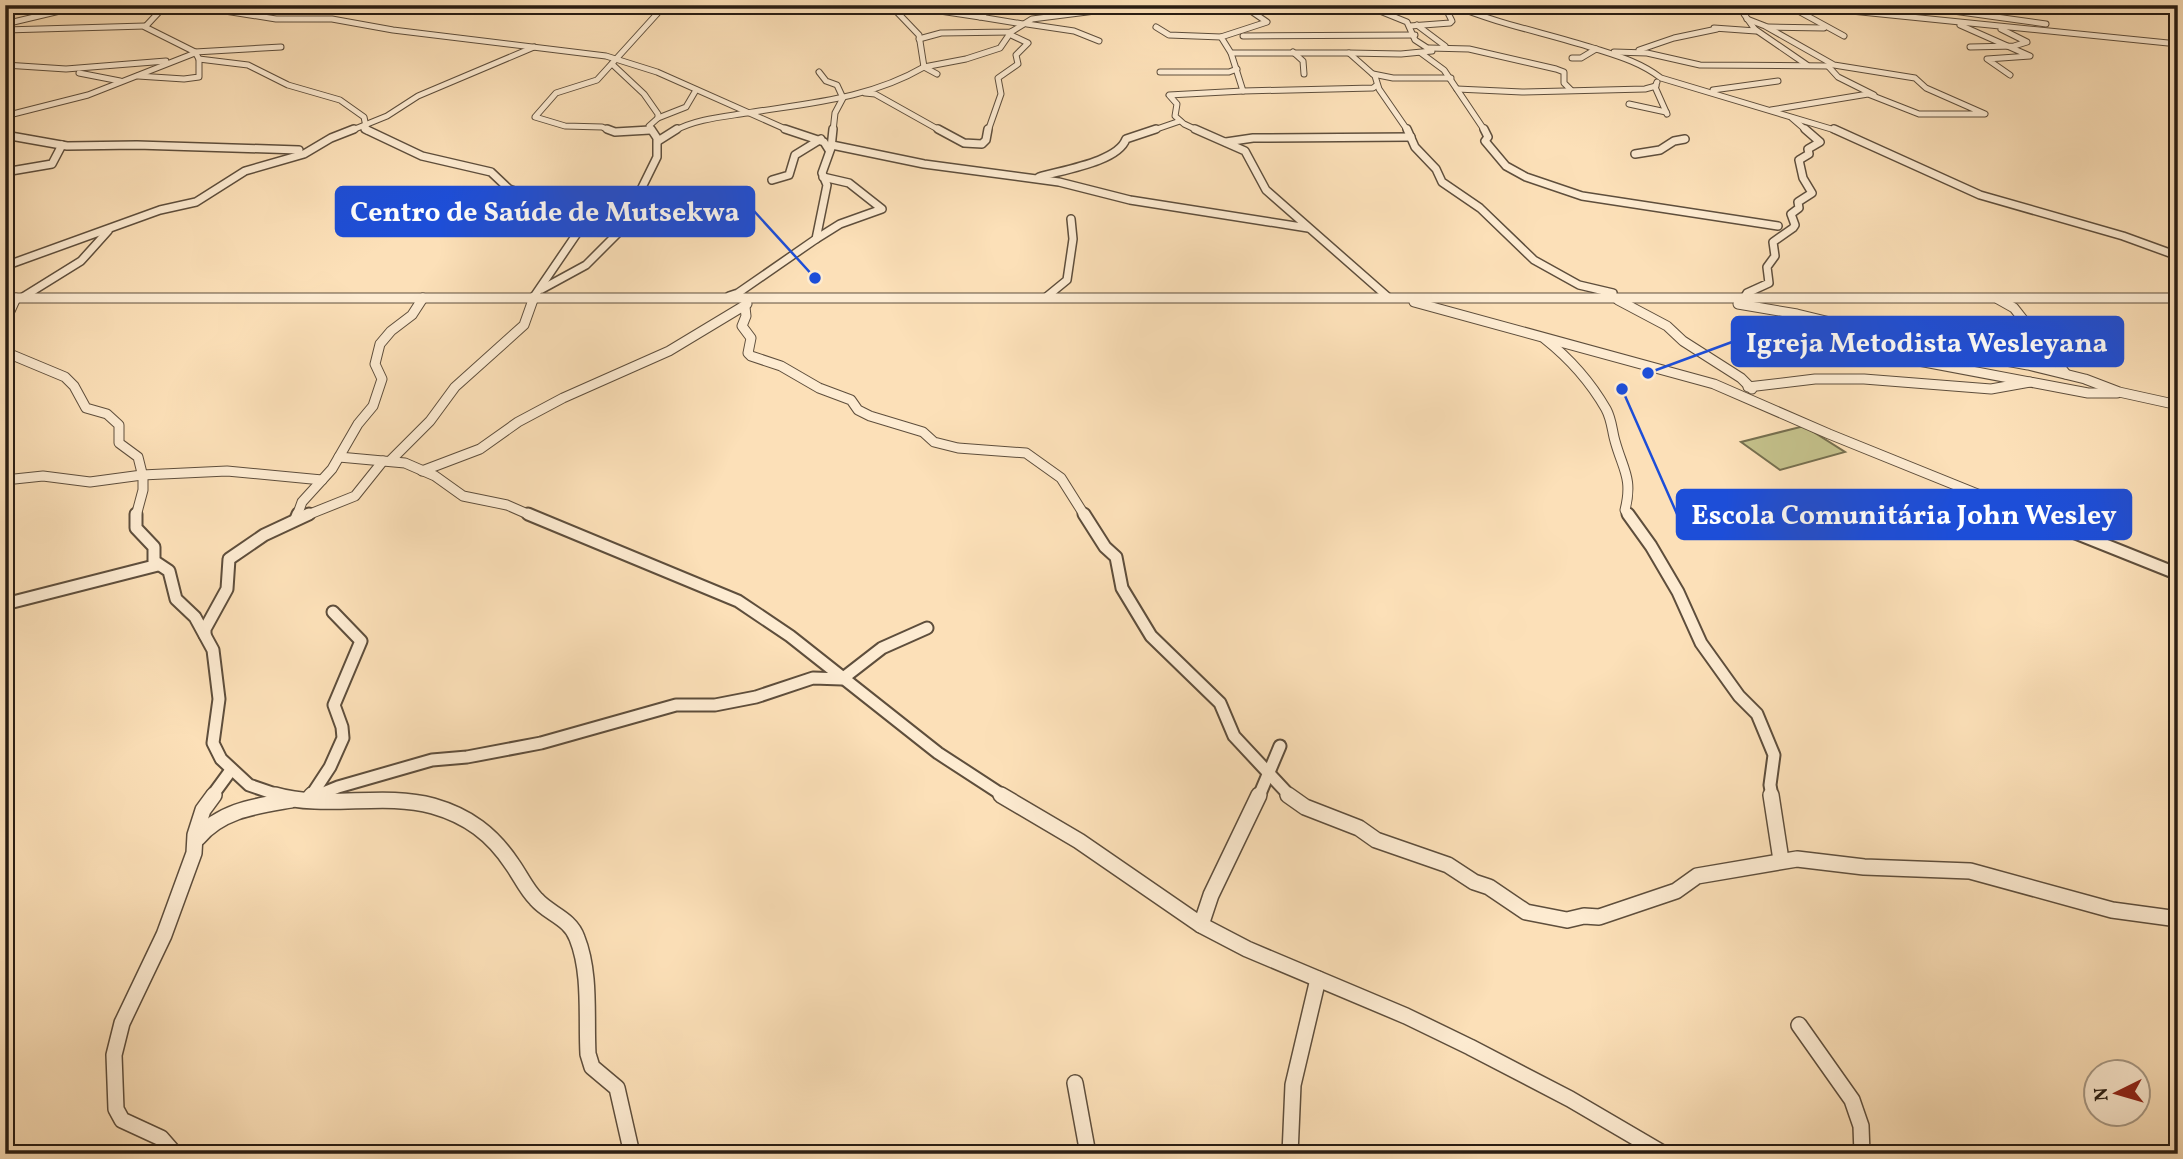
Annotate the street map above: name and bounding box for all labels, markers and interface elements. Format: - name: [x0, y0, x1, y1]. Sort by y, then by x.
- callout: Centro de Saúde de Mutsekwa: [336, 187, 754, 236]
- text: Centro de Saúde de Mutsekwa: [350, 194, 740, 233]
- callout: Igreja Metodista Wesleyana: [1732, 317, 2123, 366]
- text: Igreja Metodista Wesleyana: [1746, 325, 2108, 364]
- callout: Escola Comunitária John Wesley: [1677, 490, 2131, 539]
- text: Escola Comunitária John Wesley: [1691, 497, 2117, 536]
- north arrow: [2082, 1058, 2152, 1128]
- text: N: [2088, 1086, 2116, 1102]

